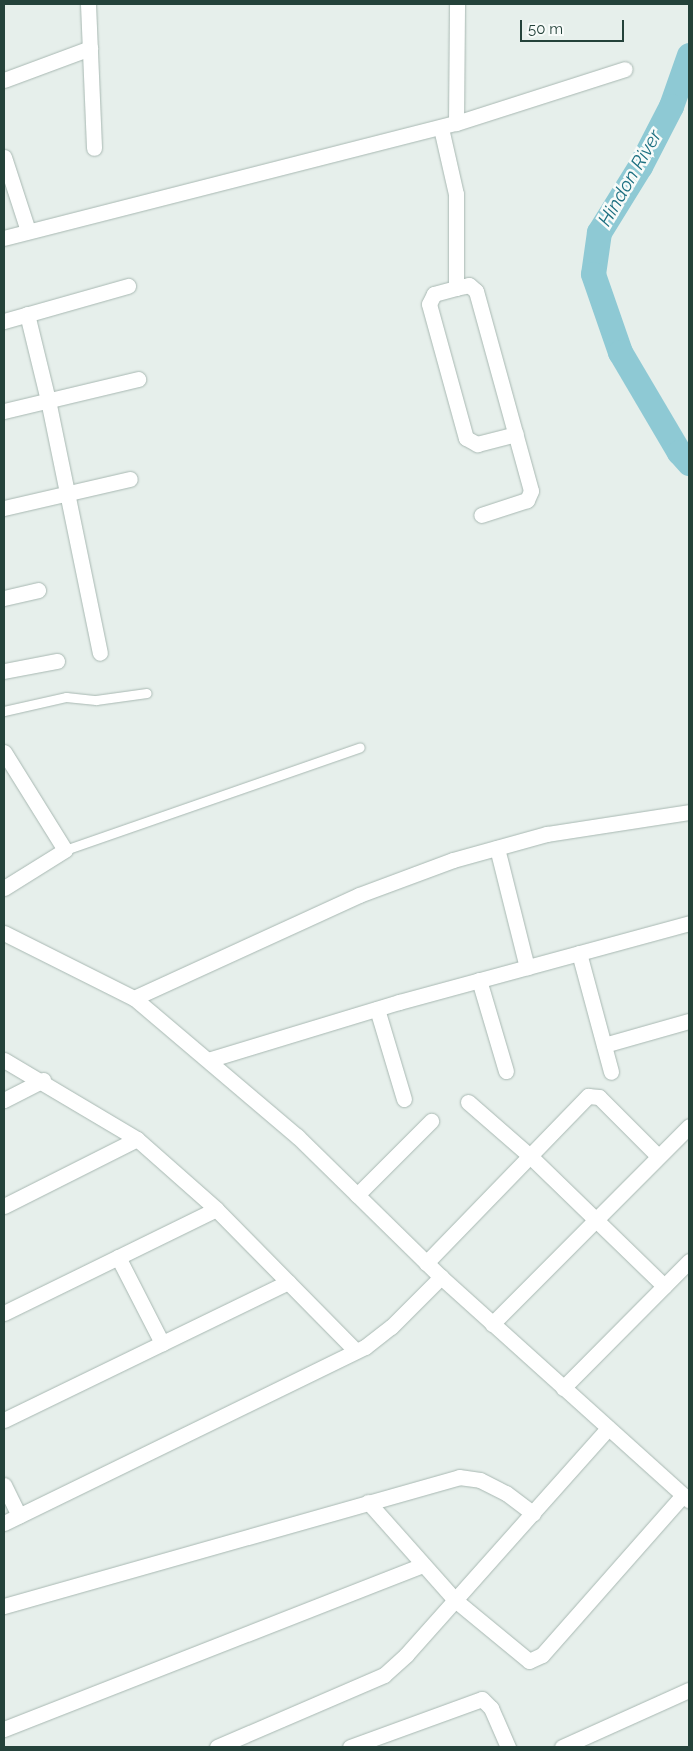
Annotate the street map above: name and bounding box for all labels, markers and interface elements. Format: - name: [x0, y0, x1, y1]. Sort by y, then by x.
- scale bar: [523, 10, 627, 42]
- text: 50 m: [528, 20, 563, 38]
- water label: Hindon River: [593, 126, 667, 230]

